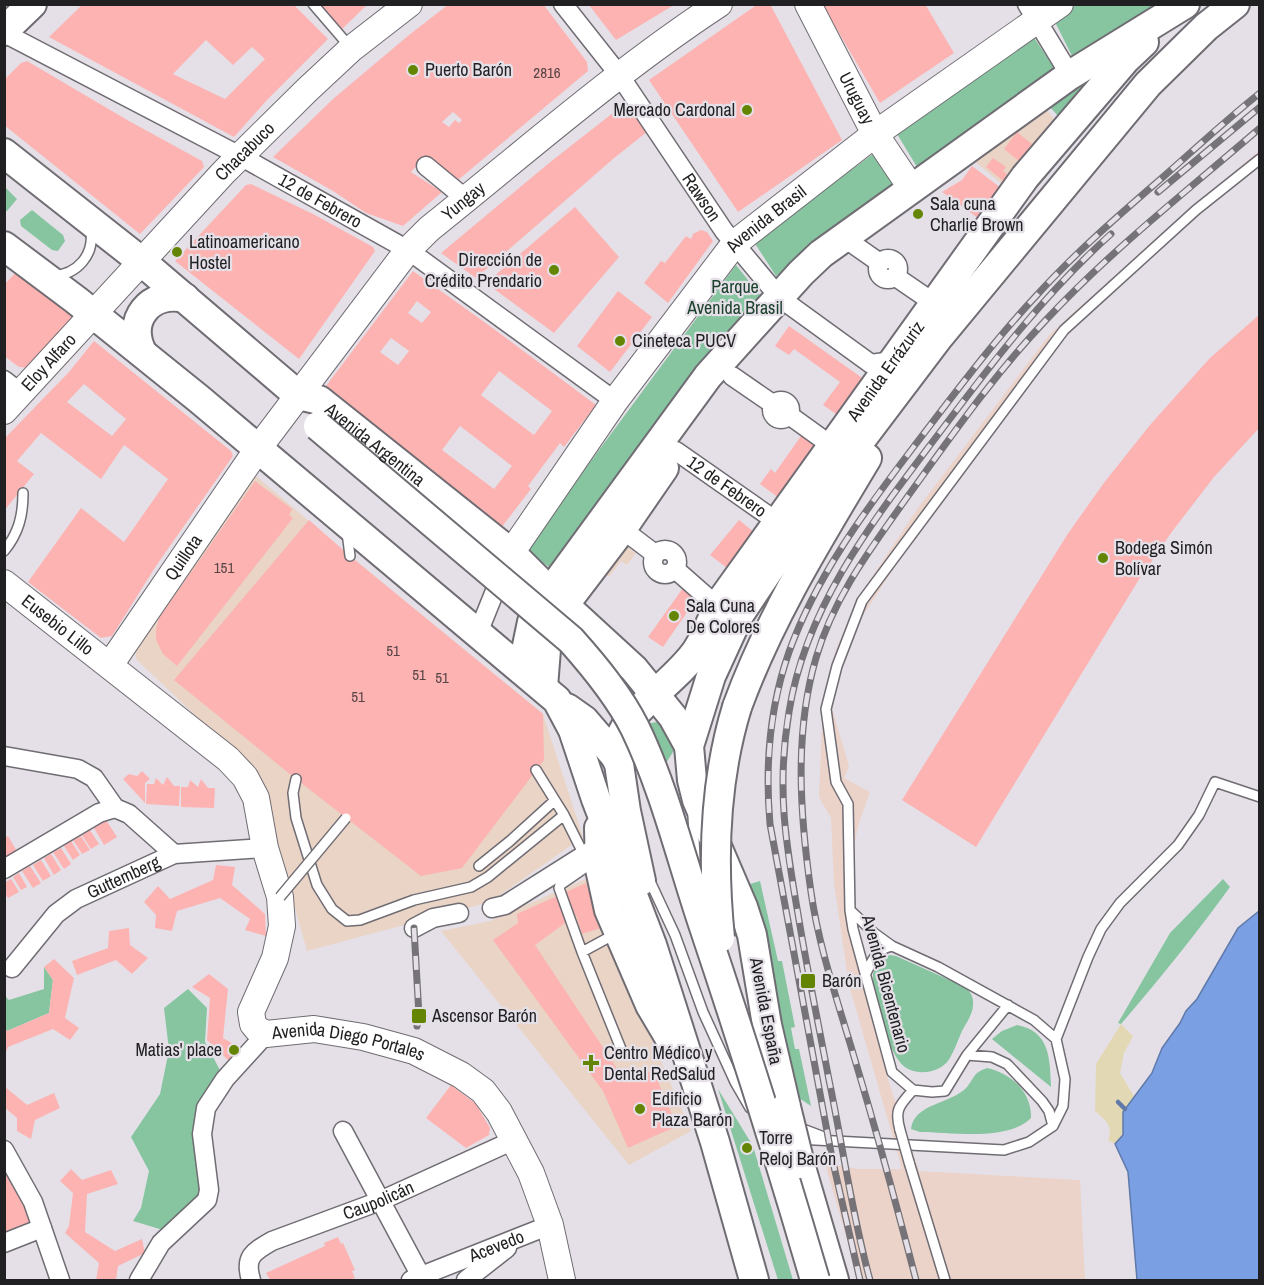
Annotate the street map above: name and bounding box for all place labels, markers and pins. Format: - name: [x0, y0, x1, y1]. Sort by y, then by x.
- place label: Puerto Barón: [425, 57, 512, 82]
- marker: Puerto Barón: [406, 63, 420, 77]
- place label: Mercado Cardonal: [614, 97, 735, 122]
- marker: Mercado Cardonal: [740, 103, 754, 117]
- place label: Sala cuna Charlie Brown: [930, 191, 1024, 237]
- marker: Sala cuna Charlie Brown: [911, 207, 925, 221]
- place label: Latinoamericano Hostel: [189, 229, 300, 275]
- marker: Latinoamericano Hostel: [170, 245, 184, 259]
- place label: Dirección de Crédito Prendario: [425, 247, 542, 293]
- marker: Dirección de Crédito Prendario: [547, 263, 561, 277]
- place label: Cineteca PUCV: [632, 328, 736, 353]
- marker: Cineteca PUCV: [613, 334, 627, 348]
- place label: Bodega Simón Bolívar: [1115, 535, 1213, 581]
- marker: Bodega Simón Bolívar: [1096, 551, 1110, 565]
- place label: Sala Cuna De Colores: [686, 593, 760, 639]
- marker: Sala Cuna De Colores: [667, 609, 681, 623]
- place label: Barón: [822, 968, 861, 993]
- marker: Barón: [799, 972, 817, 990]
- place label: Ascensor Barón: [431, 1003, 537, 1028]
- marker: Ascensor Barón: [410, 1007, 428, 1025]
- place label: Matias' place: [135, 1037, 222, 1062]
- place label: Centro Médico y Dental RedSalud: [604, 1040, 716, 1086]
- marker: Matias' place: [227, 1043, 241, 1057]
- marker: Centro Médico y Dental RedSalud: [582, 1054, 600, 1072]
- place label: Edificio Plaza Barón: [652, 1086, 732, 1132]
- marker: Edificio Plaza Barón: [633, 1102, 647, 1116]
- place label: Torre Reloj Barón: [759, 1125, 836, 1171]
- marker: Torre Reloj Barón: [740, 1141, 754, 1155]

